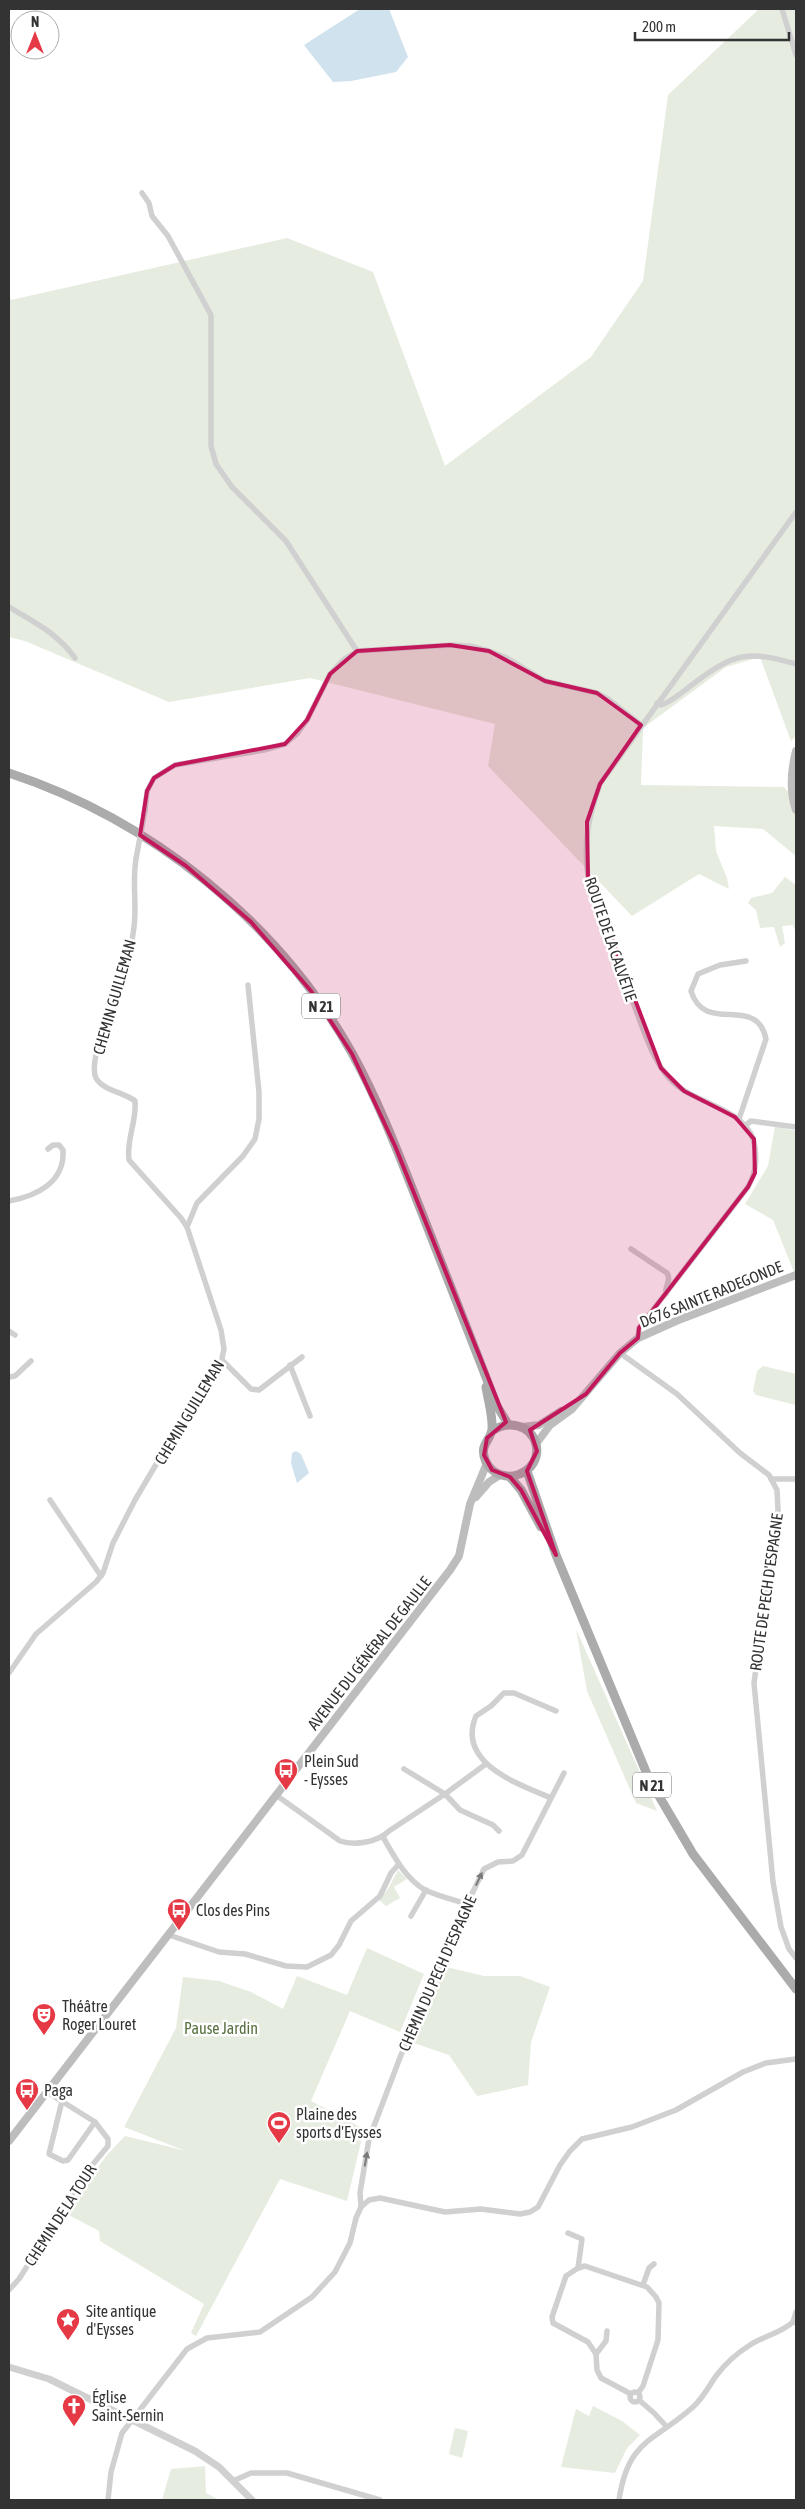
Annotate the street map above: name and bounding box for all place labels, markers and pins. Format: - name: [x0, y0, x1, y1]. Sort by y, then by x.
- place label: Plein Sud - Eysses: [304, 1752, 359, 1789]
- bus stop icon: Plein Sud - Eysses: [273, 1757, 299, 1791]
- bus stop icon: Clos des Pins: [166, 1897, 192, 1931]
- place label: Clos des Pins: [196, 1901, 270, 1919]
- place label: Théâtre Roger Louret: [62, 1997, 137, 2034]
- theatre icon: Théâtre Roger Louret: [31, 2002, 57, 2036]
- bus stop icon: Paga: [14, 2077, 40, 2111]
- place label: Paga: [44, 2081, 73, 2100]
- place label: Plaine des sports d'Eysses: [296, 2105, 382, 2142]
- sports icon: Plaine des sports d'Eysses: [266, 2110, 292, 2144]
- place label: Site antique d'Eysses: [86, 2302, 156, 2339]
- place icon: Site antique d'Eysses: [55, 2307, 81, 2341]
- place label: Église Saint-Sernin: [92, 2388, 164, 2424]
- church icon: Église Saint-Sernin: [61, 2393, 87, 2427]

